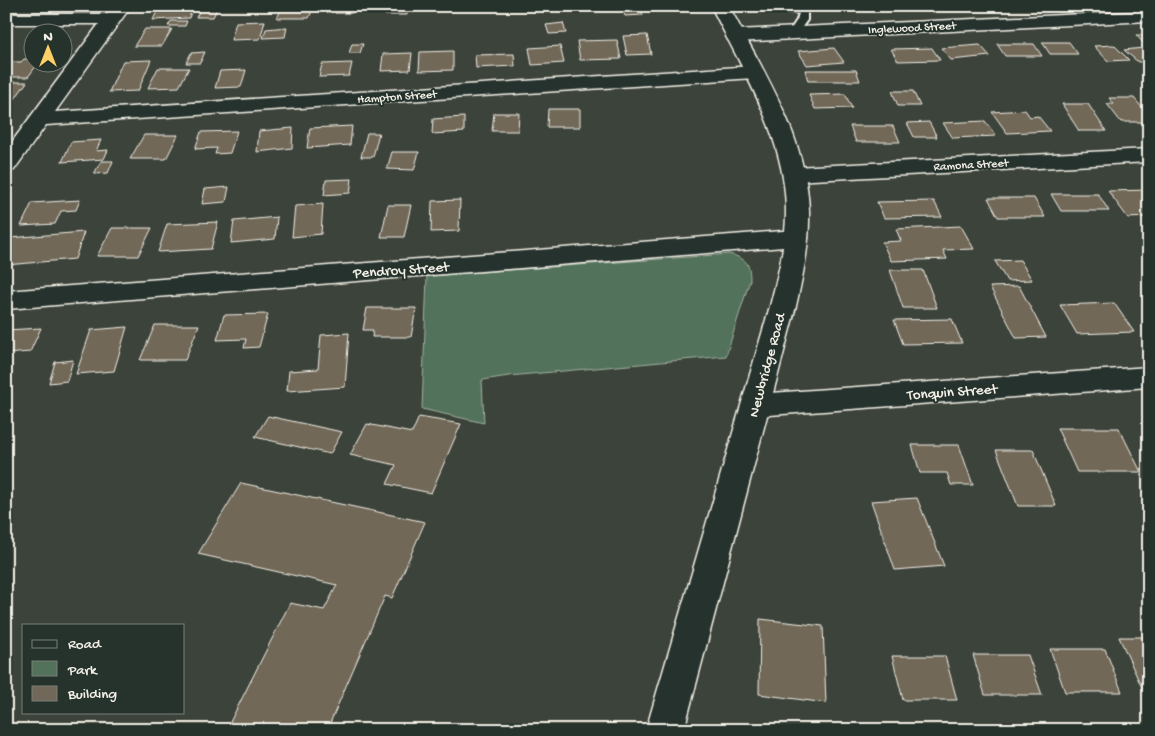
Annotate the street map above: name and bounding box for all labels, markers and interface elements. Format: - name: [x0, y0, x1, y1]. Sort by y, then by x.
- street label: Inglewood Street: [868, 20, 957, 38]
- north arrow: [22, 22, 72, 72]
- text: N: [43, 29, 53, 46]
- street label: Hampton Street: [357, 88, 438, 108]
- street label: Ramona Street: [933, 157, 1010, 175]
- street label: Pendroy Street: [352, 259, 452, 283]
- street label: Newbridge Road: [745, 310, 791, 420]
- street label: Tonquin Street: [905, 381, 1000, 405]
- legend: [22, 624, 185, 714]
- text: Road: [68, 636, 102, 654]
- text: Park: [67, 662, 98, 680]
- text: Building: [67, 686, 117, 704]

